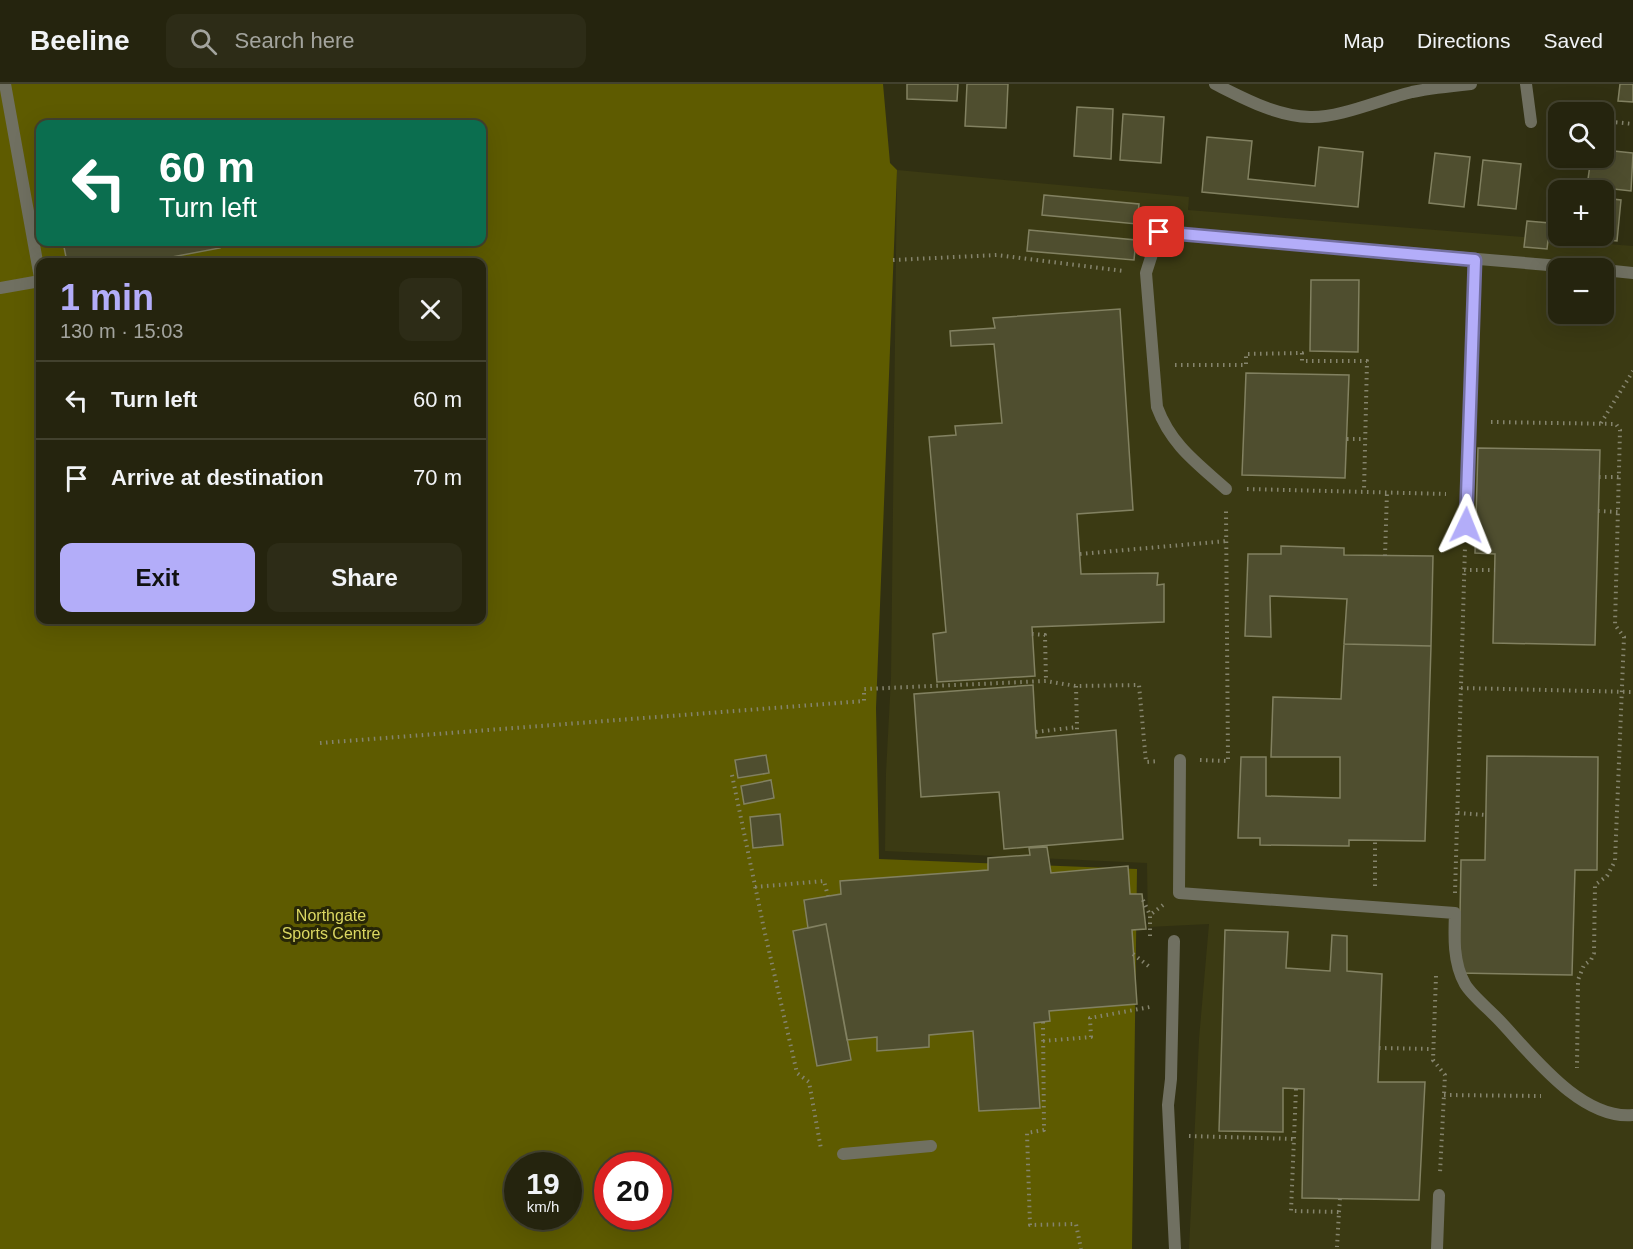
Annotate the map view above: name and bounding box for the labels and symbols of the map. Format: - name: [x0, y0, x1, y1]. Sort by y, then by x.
- pin: [1133, 206, 1184, 257]
- position arrow: [1434, 493, 1498, 557]
- park label: Northgate Sports Centre: [282, 907, 380, 942]
- speed limit sign: 20: [594, 1152, 672, 1230]

